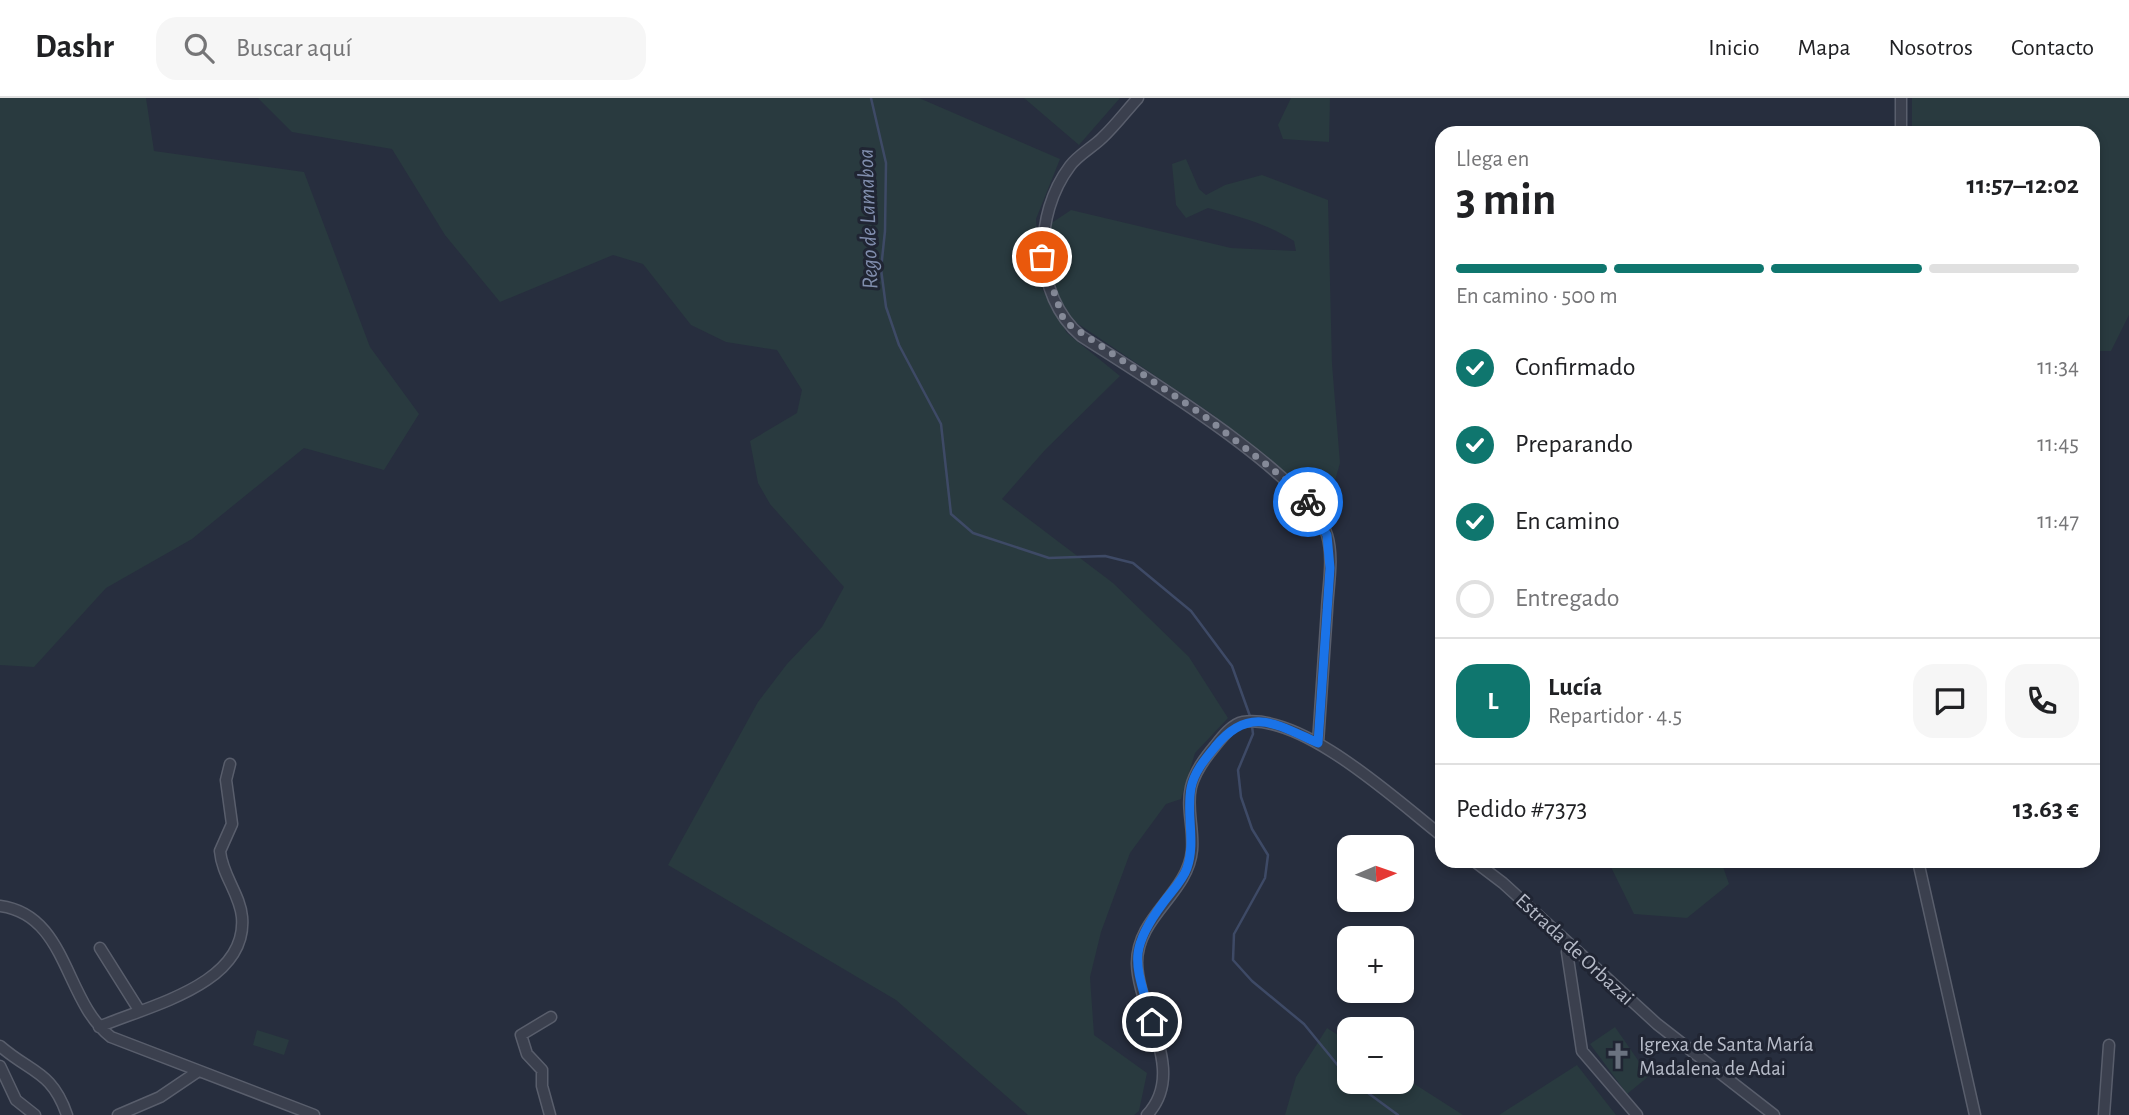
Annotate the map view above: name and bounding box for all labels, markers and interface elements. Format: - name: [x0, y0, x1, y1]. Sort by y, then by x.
- search box: [156, 17, 646, 80]
- icon: search: [180, 29, 218, 67]
- text: Dashr: [35, 31, 114, 64]
- text: Buscar aquí: [236, 35, 352, 61]
- text: Inicio: [1708, 36, 1759, 60]
- text: Mapa: [1797, 36, 1851, 60]
- text: Nosotros: [1889, 36, 1973, 60]
- text: Contacto: [2011, 36, 2094, 60]
- water label: Rego de Lamaboa: [855, 148, 882, 290]
- text: Llega en: [1456, 148, 1529, 171]
- text: 11:57–12:02: [1967, 172, 2079, 198]
- text: 3 min: [1456, 177, 1556, 223]
- pin: [1012, 227, 1072, 287]
- icon: bag: [1023, 238, 1061, 276]
- text: En camino · 500 m: [1456, 285, 1618, 308]
- icon: check: [1456, 349, 1494, 387]
- text: Confirmado: [1515, 354, 1636, 380]
- text: 11:34: [2037, 356, 2079, 379]
- icon: check: [1456, 426, 1494, 464]
- text: Preparando: [1515, 431, 1633, 457]
- text: 11:45: [2037, 433, 2079, 456]
- courier: [1273, 467, 1343, 537]
- icon: bike: [1289, 483, 1327, 521]
- icon: check: [1456, 503, 1494, 541]
- text: En camino: [1515, 508, 1620, 534]
- text: 11:47: [2037, 510, 2079, 533]
- text: Entregado: [1515, 585, 1620, 611]
- button: chat: [1913, 664, 1987, 738]
- button: phone: [2005, 664, 2079, 738]
- text: Lucía: [1548, 674, 1602, 700]
- text: L: [1487, 688, 1499, 714]
- text: Repartidor · 4.5: [1548, 705, 1682, 728]
- text: Pedido #7373: [1456, 796, 1587, 822]
- text: 13.63 €: [2013, 796, 2079, 822]
- north arrow: [1337, 835, 1414, 912]
- map controls: [1337, 835, 1414, 1094]
- street label: Estrada de Orbazai: [1512, 890, 1638, 1009]
- button: +: [1337, 926, 1414, 1003]
- pin: [1122, 992, 1182, 1052]
- icon: home: [1133, 1003, 1171, 1041]
- button: −: [1337, 1017, 1414, 1094]
- place label: Igrexa de Santa María Madalena de Adai: [1639, 1034, 1814, 1079]
- church icon: Igrexa de Santa María Madalena de Adai: [1603, 1041, 1633, 1071]

